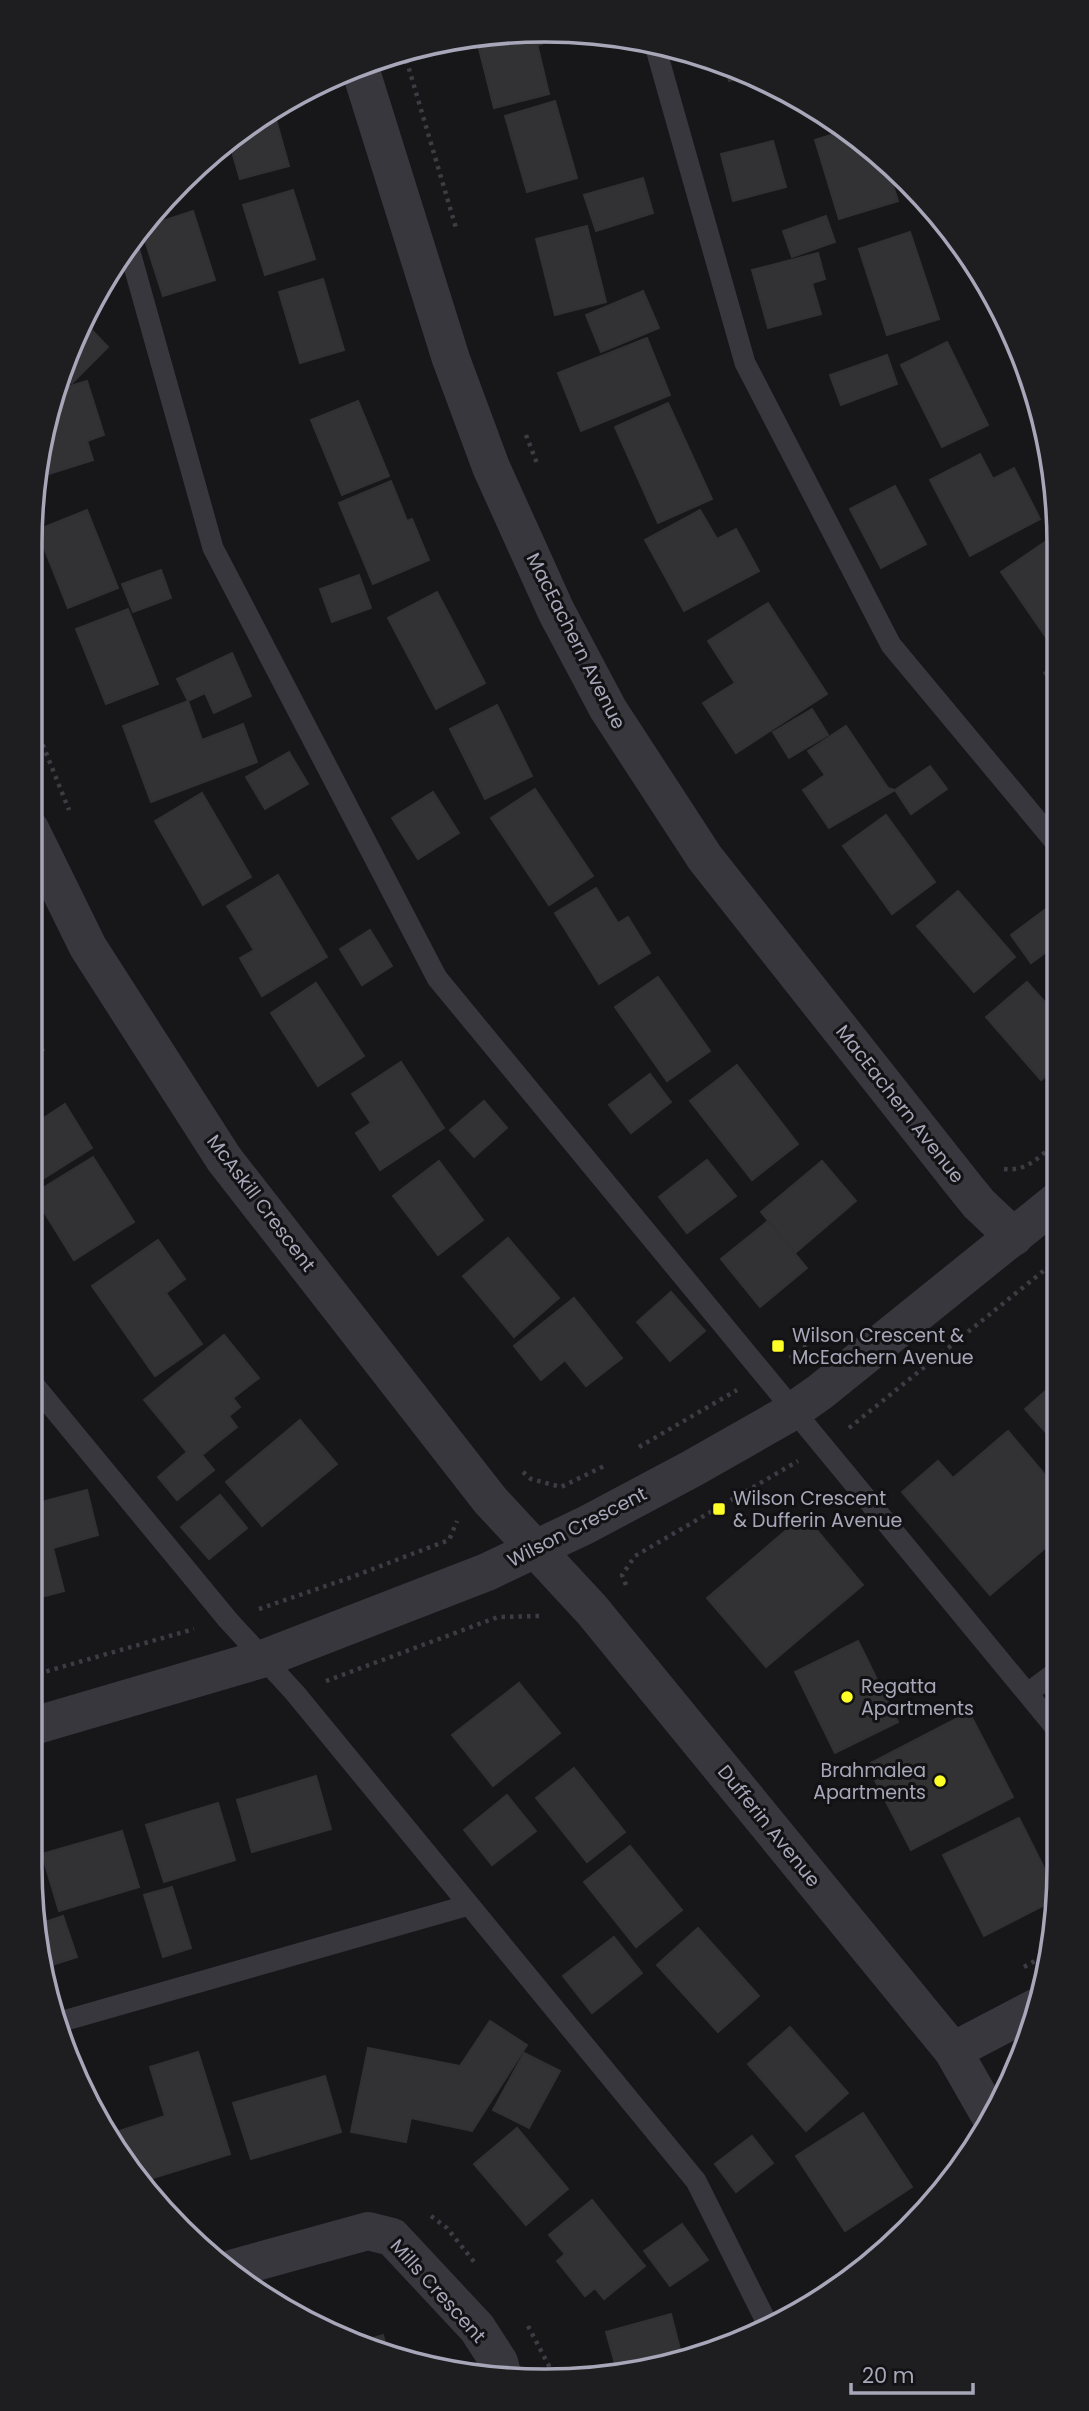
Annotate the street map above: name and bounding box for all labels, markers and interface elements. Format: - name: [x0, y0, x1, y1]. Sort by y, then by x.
- street label: MacEachern Avenue: [520, 548, 632, 734]
- street label: MacEachern Avenue: [829, 1019, 971, 1189]
- street label: McAskill Crescent: [200, 1129, 322, 1277]
- place label: Wilson Crescent & McEachern Avenue: [792, 1322, 974, 1371]
- marker: Wilson Crescent & McEachern Avenue: [770, 1338, 786, 1354]
- street label: Wilson Crescent: [503, 1480, 651, 1574]
- place label: Wilson Crescent & Dufferin Avenue: [733, 1485, 902, 1534]
- marker: Wilson Crescent & Dufferin Avenue: [711, 1501, 727, 1517]
- place label: Regatta Apartments: [861, 1673, 974, 1722]
- marker: Regatta Apartments: [839, 1689, 855, 1705]
- place label: Brahmalea Apartments: [813, 1757, 926, 1806]
- street label: Dufferin Avenue: [711, 1759, 827, 1893]
- marker: Brahmalea Apartments: [932, 1773, 948, 1789]
- street label: Mills Crescent: [384, 2233, 492, 2349]
- scale bar: [851, 2352, 974, 2396]
- text: 20 m: [862, 2361, 915, 2390]

